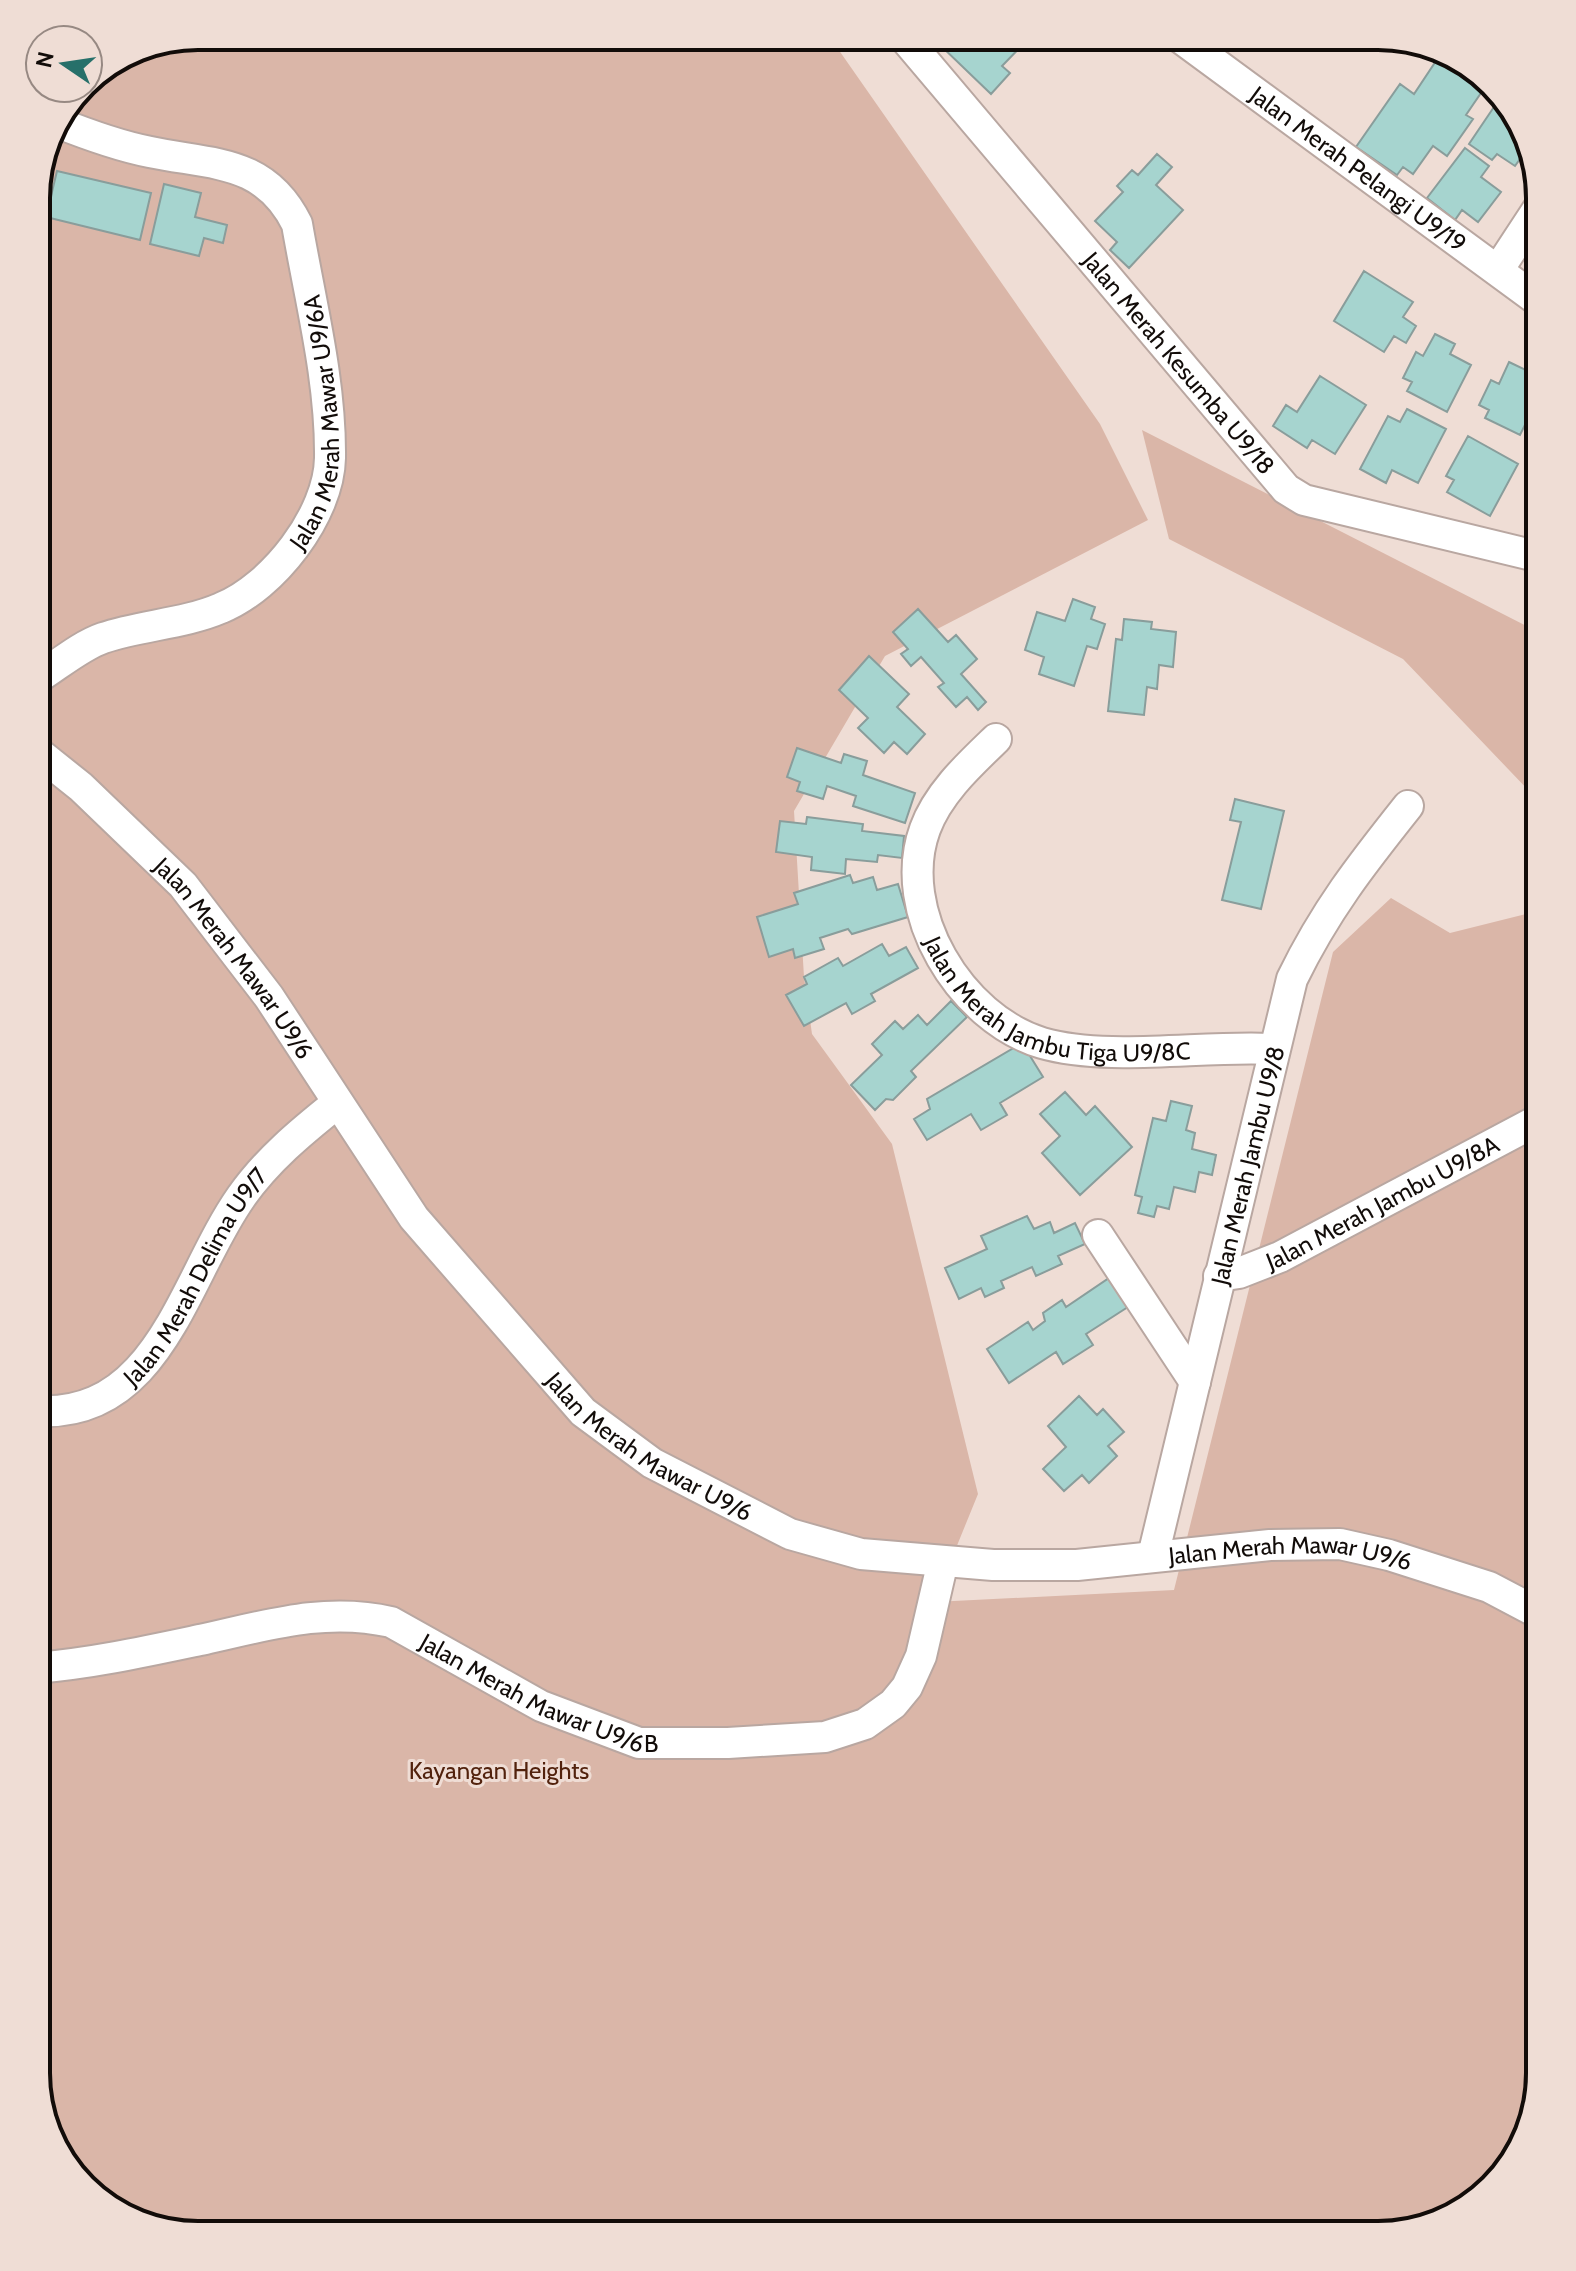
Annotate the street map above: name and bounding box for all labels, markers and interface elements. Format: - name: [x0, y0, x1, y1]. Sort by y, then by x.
- north arrow: [24, 24, 104, 104]
- text: N: [30, 49, 60, 70]
- street label: Jalan Merah Pelangi U9/19: [1244, 79, 1472, 258]
- street label: Jalan Merah Kesumba U9/18: [1077, 245, 1281, 480]
- street label: Jalan Merah Mawar U9/6A: [282, 293, 345, 556]
- street label: Jalan Merah Mawar U9/6: [148, 850, 320, 1064]
- street label: Jalan Merah Jambu Tiga U9/8C: [918, 931, 1191, 1067]
- street label: Jalan Merah Jambu U9/8: [1204, 1043, 1290, 1289]
- street label: Jalan Merah Jambu U9/8A: [1261, 1129, 1504, 1276]
- street label: Jalan Merah Delima U9/7: [117, 1161, 273, 1392]
- street label: Jalan Merah Mawar U9/6: [539, 1365, 758, 1527]
- street label: Jalan Merah Mawar U9/6: [1166, 1529, 1416, 1576]
- street label: Jalan Merah Mawar U9/6B: [414, 1626, 658, 1758]
- park label: Kayangan Heights: [409, 1756, 589, 1785]

